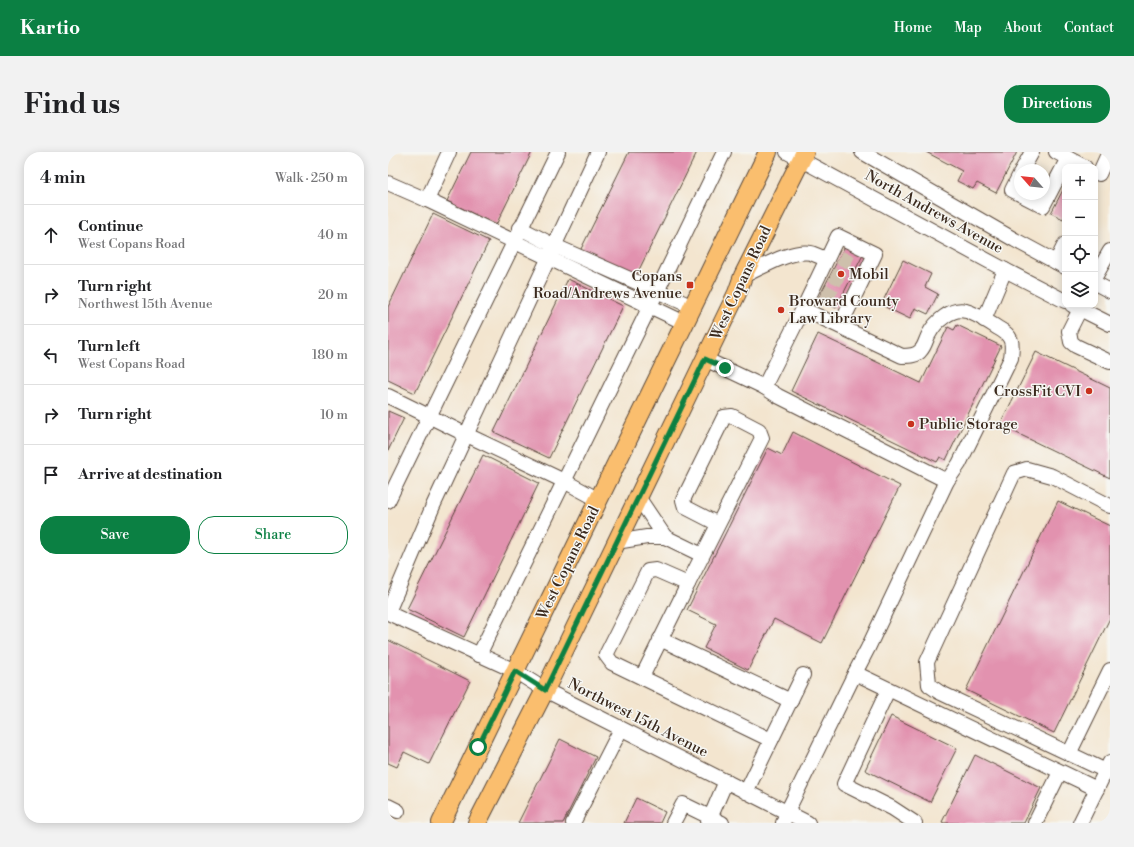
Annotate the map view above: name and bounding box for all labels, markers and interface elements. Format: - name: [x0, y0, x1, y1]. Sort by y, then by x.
- text: Kartio: [20, 16, 80, 40]
- text: Home: [894, 19, 932, 37]
- text: Map: [954, 19, 982, 37]
- text: About: [1004, 19, 1042, 37]
- text: Contact: [1064, 19, 1114, 37]
- button: Directions: [1004, 85, 1110, 123]
- text: Find us: [24, 87, 120, 122]
- north arrow: [1014, 164, 1050, 200]
- map controls: [1062, 164, 1098, 308]
- button: +: [1062, 164, 1098, 200]
- street label: North Andrews Avenue: [862, 166, 1006, 258]
- text: 4 min: [40, 167, 85, 189]
- text: Walk · 250 m: [275, 170, 348, 186]
- button: −: [1062, 200, 1098, 236]
- text: Continue: [78, 217, 143, 236]
- street label: West Copans Road: [706, 223, 776, 344]
- icon: ahead: [40, 224, 62, 246]
- text: 40 m: [318, 227, 348, 243]
- text: West Copans Road: [78, 236, 185, 252]
- button: locate: [1062, 236, 1098, 272]
- place label: Mobil: [849, 265, 889, 284]
- place label: Copans Road/Andrews Avenue: [533, 267, 682, 303]
- marker: Mobil: [836, 269, 846, 279]
- button: layers: [1062, 272, 1098, 308]
- text: Turn right: [78, 277, 152, 296]
- marker: Copans Road/Andrews Avenue: [685, 280, 695, 290]
- icon: right: [40, 284, 62, 306]
- text: 20 m: [318, 287, 348, 303]
- place label: Broward County Law Library: [788, 292, 900, 328]
- text: Northwest 15th Avenue: [78, 296, 213, 312]
- marker: Broward County Law Library: [776, 305, 786, 315]
- text: Turn left: [78, 337, 140, 356]
- icon: left: [40, 344, 62, 366]
- text: 180 m: [312, 347, 348, 363]
- text: West Copans Road: [78, 356, 185, 372]
- route end: [716, 359, 734, 377]
- place label: CrossFit CVI: [994, 382, 1081, 401]
- marker: CrossFit CVI: [1084, 386, 1094, 396]
- icon: right: [40, 404, 62, 426]
- text: Turn right: [78, 405, 152, 424]
- text: 10 m: [320, 407, 348, 423]
- place label: Public Storage: [919, 415, 1018, 434]
- marker: Public Storage: [906, 419, 916, 429]
- icon: arrive: [40, 464, 62, 486]
- text: Arrive at destination: [78, 465, 222, 484]
- street label: West Copans Road: [532, 503, 604, 624]
- button: Save: [40, 516, 190, 554]
- button: Share: [198, 516, 348, 554]
- street label: Northwest 15th Avenue: [565, 674, 711, 762]
- route start: [469, 738, 487, 756]

